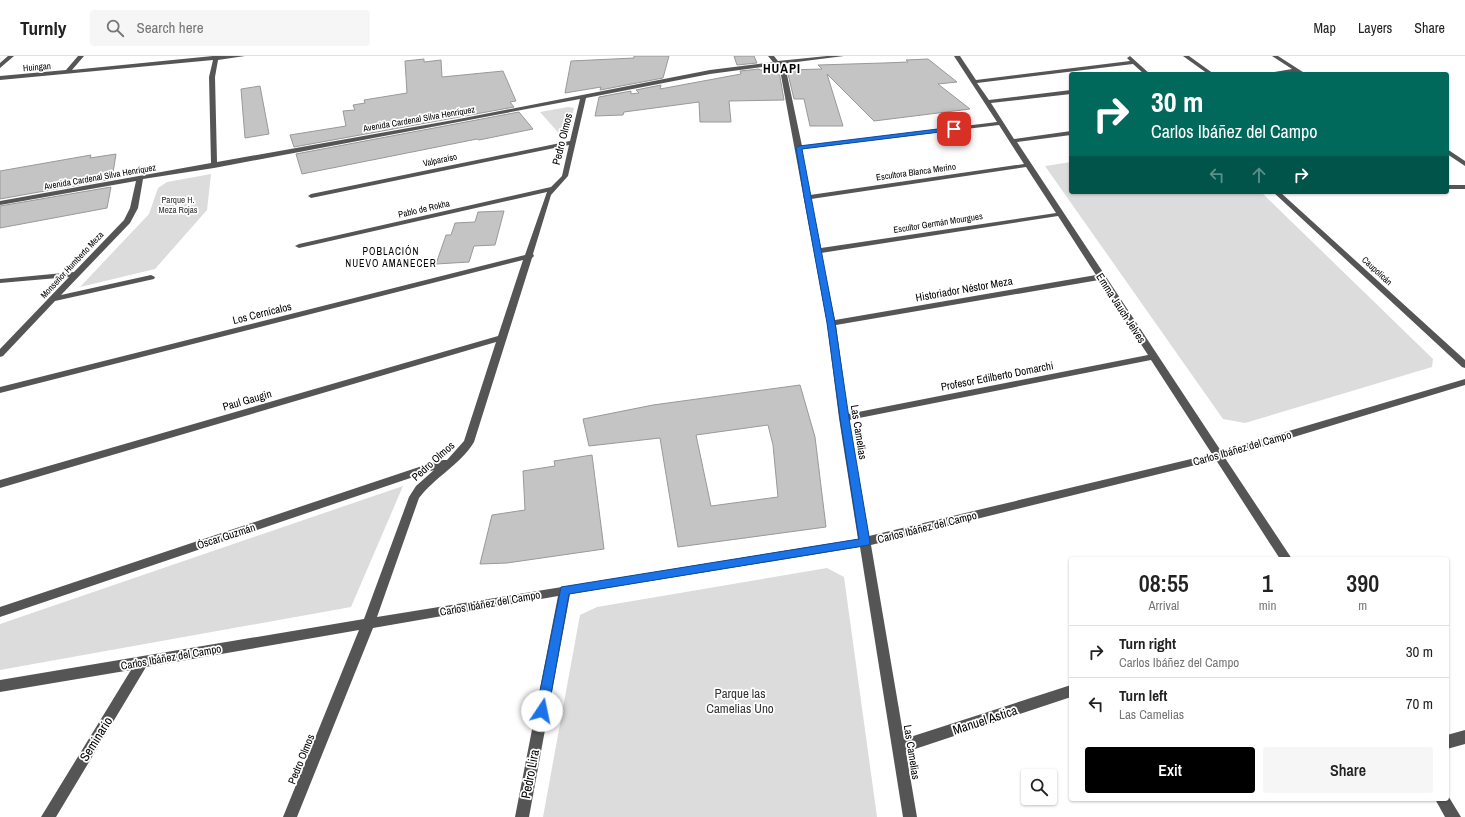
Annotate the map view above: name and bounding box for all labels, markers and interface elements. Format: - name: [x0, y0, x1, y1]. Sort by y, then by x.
- search box: [90, 10, 370, 46]
- text: Turnly: [20, 15, 66, 41]
- icon: search: [104, 17, 126, 39]
- text: Search here: [136, 17, 204, 38]
- text: Map: [1314, 19, 1336, 37]
- text: Layers: [1358, 19, 1392, 37]
- text: Share: [1414, 19, 1445, 37]
- street label: Huingan: [23, 60, 51, 74]
- district label: HUAPI: [763, 60, 801, 77]
- text: 30 m: [1151, 83, 1203, 121]
- icon: right: [1085, 88, 1137, 140]
- street label: Avenida Cardenal Silva Henríquez: [361, 103, 476, 135]
- street label: Pedro Olmos: [549, 111, 575, 166]
- pin: [937, 112, 971, 146]
- icon: arrive: [943, 118, 965, 140]
- text: Carlos Ibáñez del Campo: [1151, 119, 1318, 144]
- street label: Valparaíso: [422, 151, 458, 169]
- street label: Escultora Blanca Merino: [875, 160, 957, 184]
- street label: Avenida Cardenal Silva Henríquez: [42, 161, 157, 193]
- icon: left: [1206, 164, 1228, 186]
- icon: ahead: [1248, 164, 1270, 186]
- icon: right: [1290, 164, 1312, 186]
- park label: Parque H. Meza Rojas: [159, 194, 198, 216]
- street label: Pablo de Rokha: [397, 197, 451, 221]
- street label: Escultor Germán Mourgues: [892, 210, 984, 236]
- street label: Monseñor Humberto Meza: [38, 229, 106, 301]
- district label: POBLACIÓN NUEVO AMANECER: [345, 245, 437, 270]
- street label: Caupolicán: [1359, 254, 1395, 288]
- street label: Emma Jauch Jelves: [1093, 270, 1149, 346]
- street label: Historiador Néstor Meza: [914, 274, 1014, 304]
- street label: Los Cernícalos: [231, 299, 293, 327]
- street label: Profesor Edilberto Domarchi: [940, 358, 1054, 394]
- street label: Paul Gaugin: [221, 386, 273, 414]
- street label: Las Camelias: [848, 404, 870, 461]
- street label: Carlos Ibáñez del Campo: [1191, 427, 1293, 469]
- street label: Pedro Olmos: [409, 438, 458, 484]
- street label: Carlos Ibáñez del Campo: [876, 508, 978, 546]
- street label: Óscar Guzmán: [195, 520, 257, 552]
- text: 08:55: [1139, 567, 1189, 599]
- text: 1: [1262, 567, 1273, 599]
- text: 390: [1346, 567, 1379, 599]
- street label: Carlos Ibáñez del Campo: [439, 587, 541, 619]
- text: Arrival: [1148, 597, 1179, 614]
- text: min: [1259, 597, 1276, 614]
- text: m: [1358, 597, 1367, 614]
- text: Turn right: [1119, 633, 1176, 654]
- street label: Carlos Ibáñez del Campo: [120, 641, 222, 673]
- icon: right: [1085, 641, 1107, 663]
- text: 30 m: [1406, 641, 1433, 662]
- text: Carlos Ibáñez del Campo: [1119, 654, 1239, 671]
- park label: Parque las Camelias Uno: [706, 685, 774, 717]
- text: Turn left: [1119, 685, 1167, 706]
- position arrow: [521, 690, 563, 732]
- icon: left: [1085, 693, 1107, 715]
- text: 70 m: [1406, 693, 1433, 714]
- street label: Manuel Astica: [951, 702, 1020, 738]
- text: Las Camelias: [1119, 706, 1184, 723]
- street label: Seminario: [76, 714, 116, 764]
- street label: Las Camelias: [901, 724, 923, 781]
- street label: Pedro Olmos: [285, 732, 318, 786]
- button: Exit: [1085, 747, 1255, 793]
- button: Share: [1263, 747, 1433, 793]
- street label: Pedro Lira: [517, 748, 543, 800]
- map controls: [1021, 769, 1057, 805]
- button: search: [1021, 769, 1057, 805]

